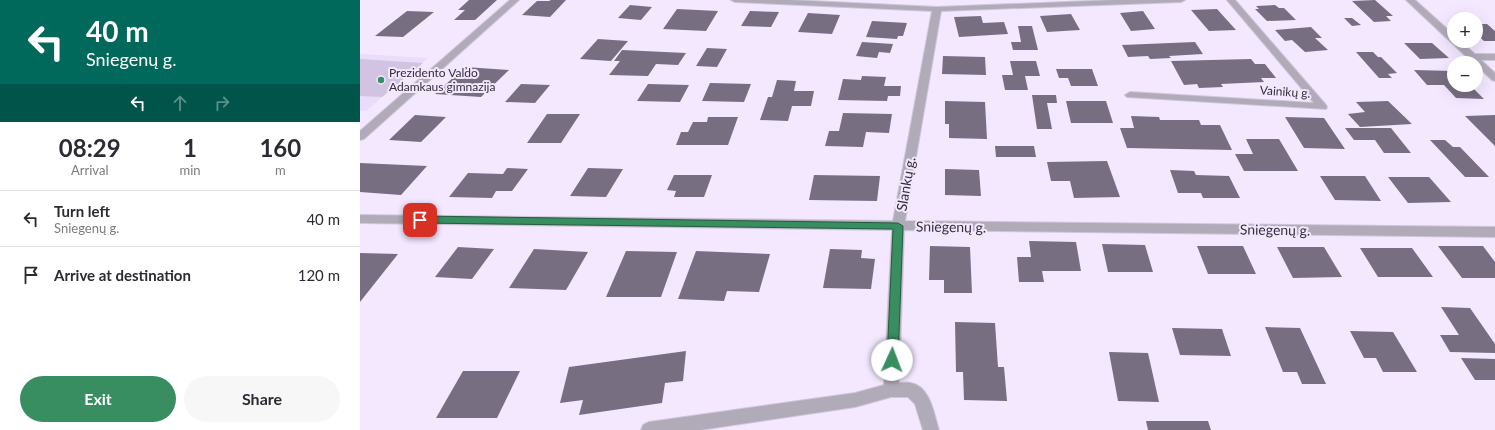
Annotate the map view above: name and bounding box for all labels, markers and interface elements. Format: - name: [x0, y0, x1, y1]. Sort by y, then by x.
- map controls: [1447, 12, 1483, 92]
- button: +: [1447, 12, 1483, 48]
- text: 40 m: [86, 14, 149, 48]
- icon: left: [20, 16, 72, 68]
- text: Sniegenų g.: [86, 48, 176, 70]
- button: −: [1447, 56, 1483, 92]
- place label: Prezidento Valdo Adamkaus gimnazija: [389, 65, 495, 94]
- marker: Prezidento Valdo Adamkaus gimnazija: [376, 75, 386, 85]
- street label: Vainikų g.: [1259, 82, 1311, 101]
- icon: left: [127, 92, 149, 114]
- icon: ahead: [169, 92, 191, 114]
- icon: right: [211, 92, 233, 114]
- text: 08:29: [59, 133, 121, 162]
- text: 1: [183, 133, 197, 162]
- text: 160: [259, 133, 301, 162]
- street label: Slankų g.: [892, 156, 919, 212]
- text: Arrival: [71, 162, 108, 178]
- text: min: [180, 162, 201, 178]
- text: m: [275, 162, 286, 178]
- text: Turn left: [54, 202, 110, 220]
- pin: [403, 203, 437, 237]
- icon: left: [20, 208, 42, 230]
- icon: arrive: [409, 209, 431, 231]
- text: 40 m: [306, 210, 340, 228]
- street label: Sniegenų g.: [916, 217, 986, 236]
- text: Sniegenų g.: [54, 220, 119, 236]
- street label: Sniegenų g.: [1240, 220, 1310, 239]
- icon: arrive: [20, 264, 42, 286]
- text: Arrive at destination: [54, 266, 191, 284]
- text: 120 m: [298, 266, 340, 284]
- position arrow: [871, 339, 913, 381]
- button: Exit: [20, 376, 176, 422]
- button: Share: [184, 376, 340, 422]

